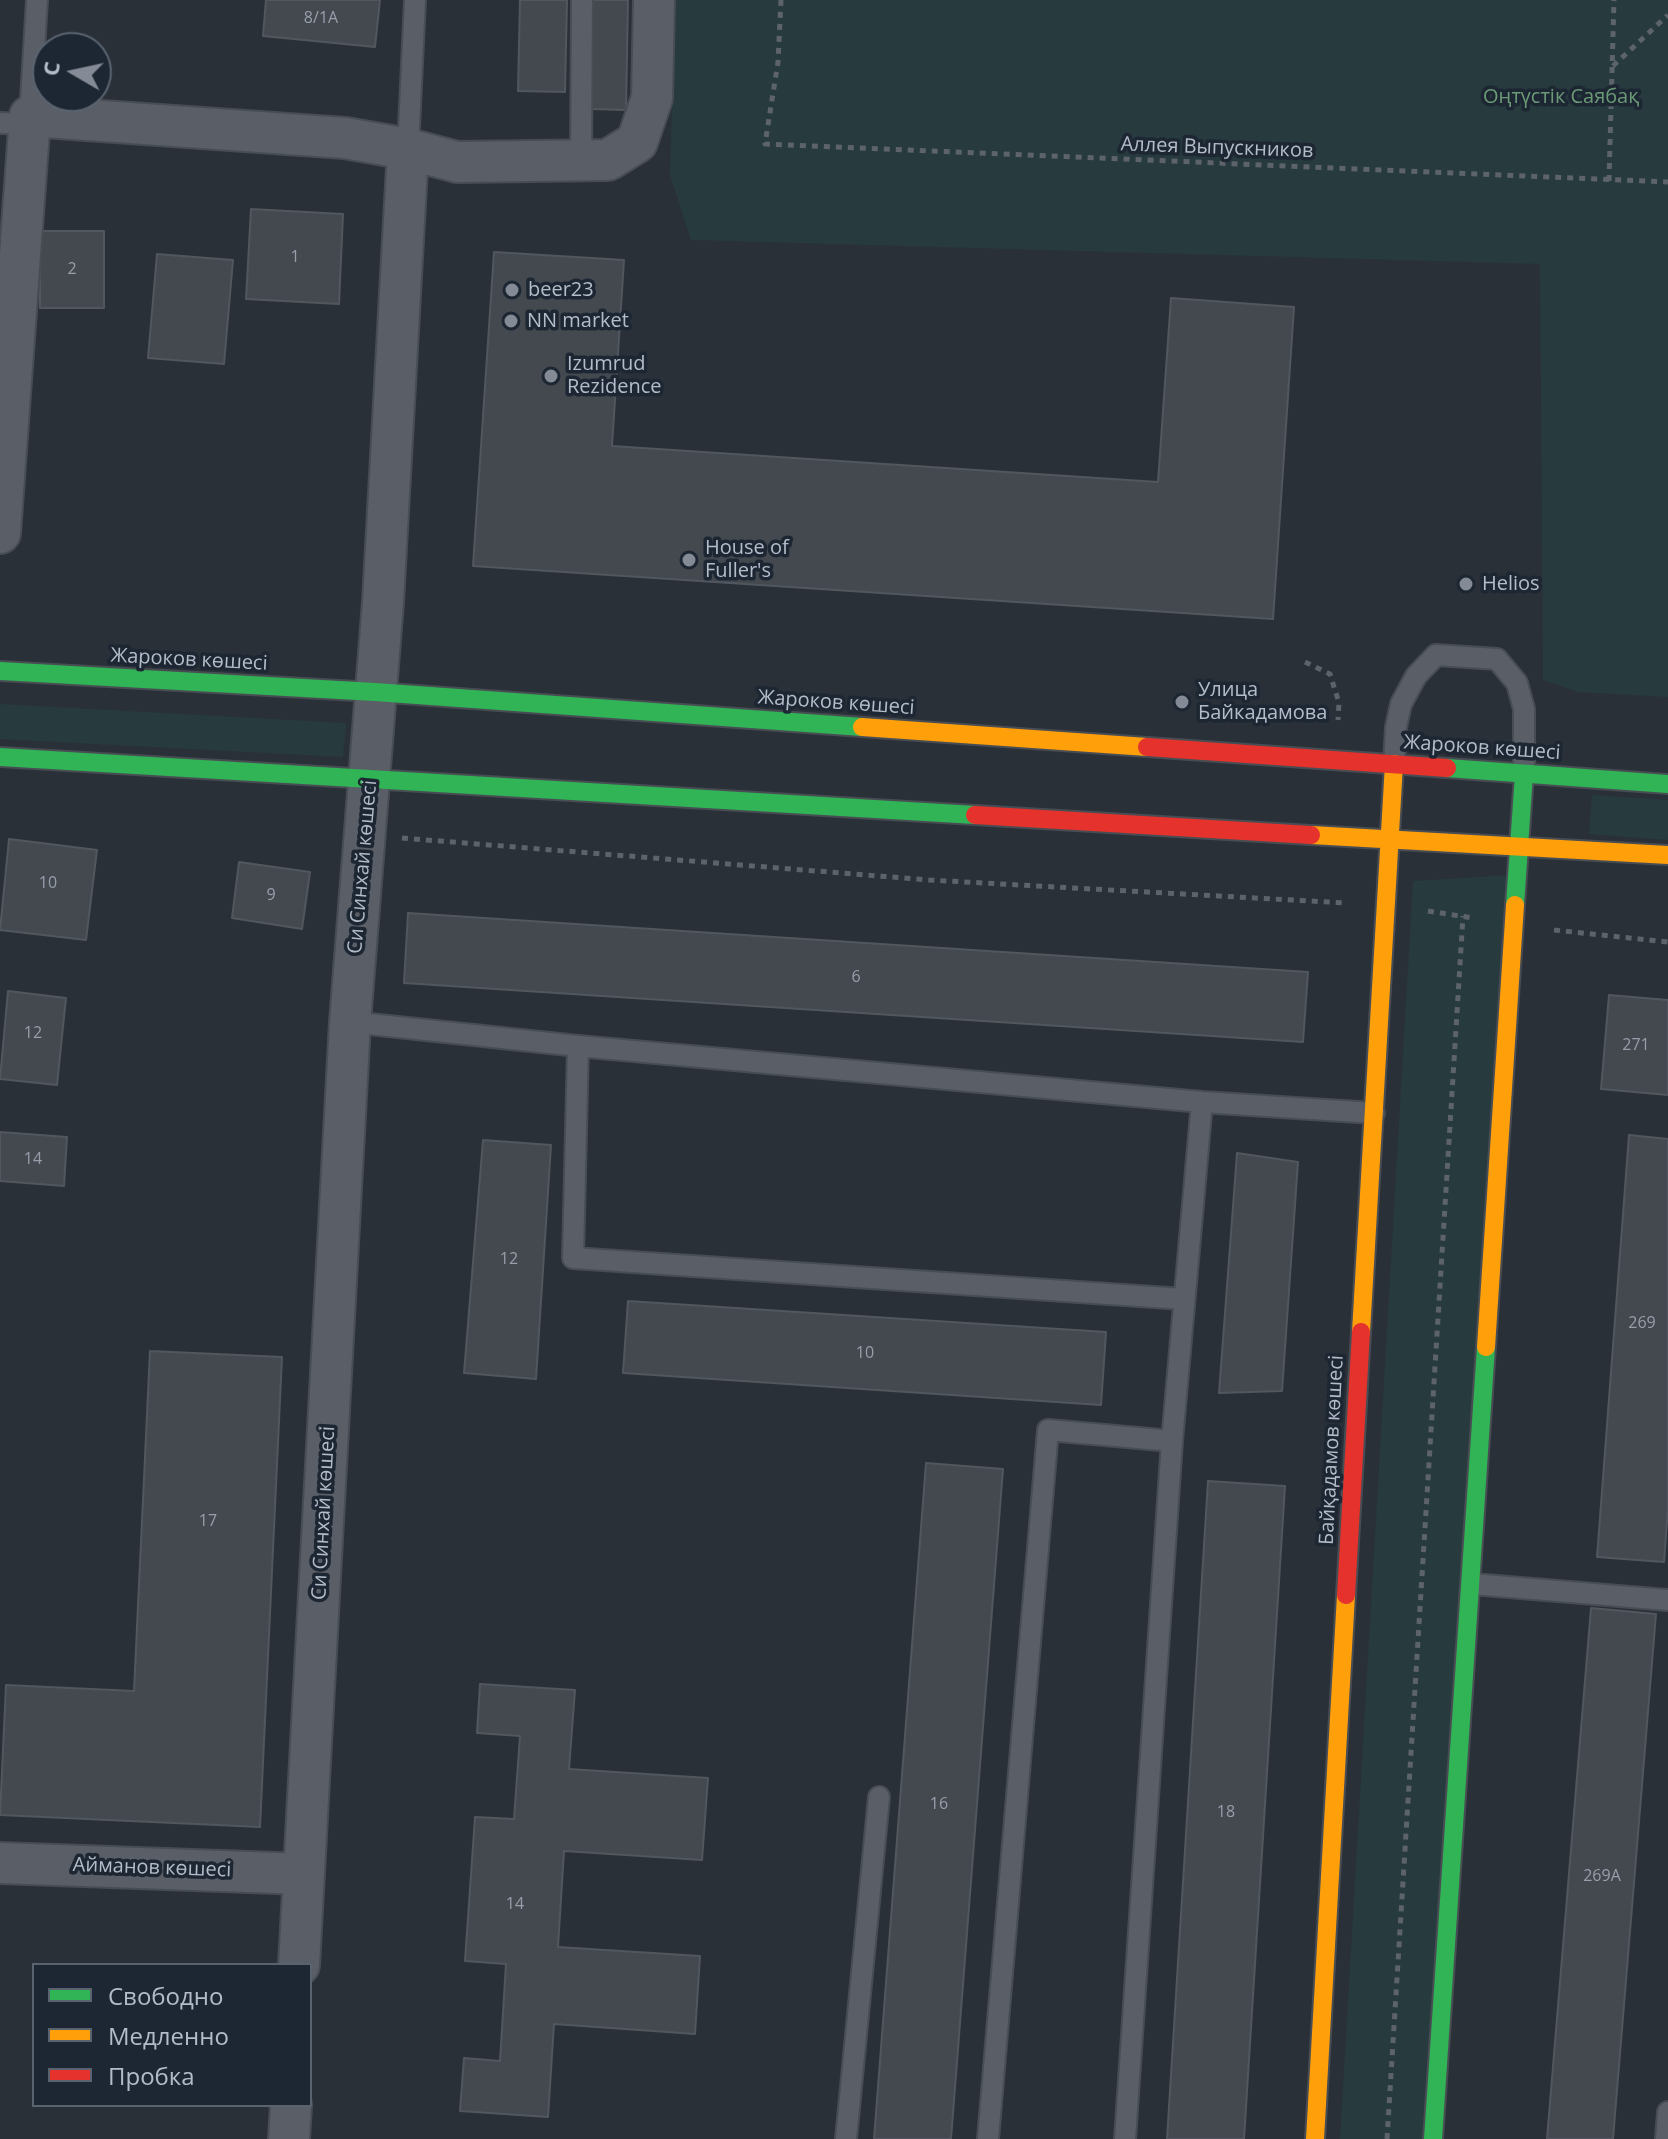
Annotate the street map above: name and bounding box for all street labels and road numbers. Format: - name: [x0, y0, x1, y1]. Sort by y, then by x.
- street label: Аллея Выпускников: [1120, 133, 1314, 163]
- street label: Жароков көшесі: [110, 644, 268, 676]
- street label: Жароков көшесі: [757, 686, 915, 720]
- street label: Жароков көшесі: [1403, 731, 1561, 765]
- street label: Си Синхай көшесі: [343, 779, 383, 955]
- street label: Байқадамов көшесі: [1315, 1354, 1349, 1546]
- street label: Си Синхай көшесі: [307, 1425, 341, 1601]
- street label: Айманов көшесі: [72, 1853, 232, 1883]

